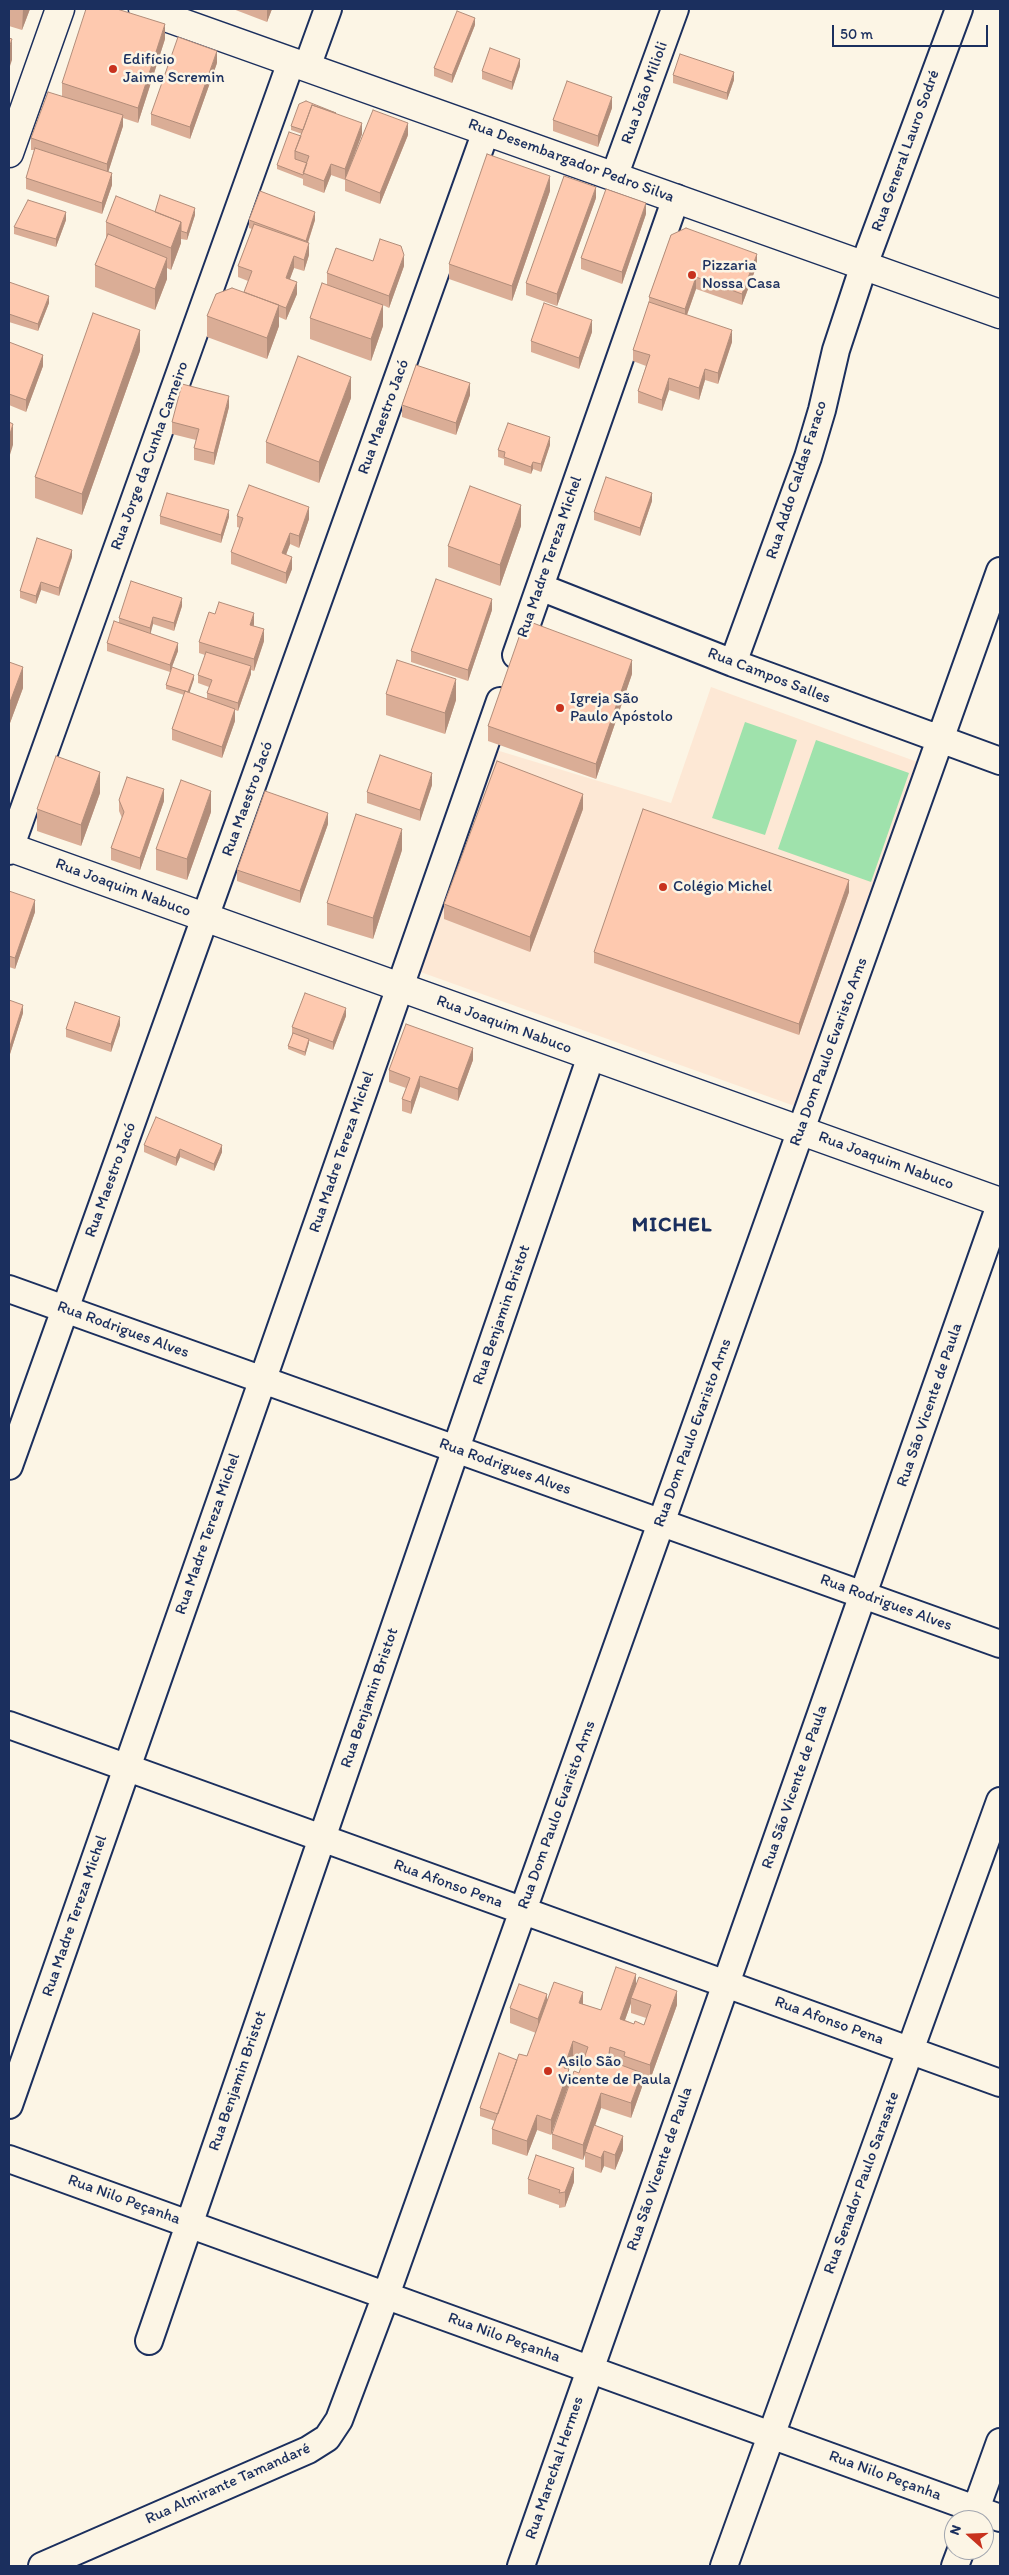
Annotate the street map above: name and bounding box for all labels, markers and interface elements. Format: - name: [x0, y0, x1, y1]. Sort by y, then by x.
- scale bar: [834, 15, 990, 47]
- text: 50 m: [840, 25, 873, 43]
- street label: Rua João Milioli: [618, 39, 672, 147]
- place label: Edifício Jaime Scremin: [123, 50, 224, 88]
- marker: Edifício Jaime Scremin: [107, 63, 119, 75]
- street label: Rua General Lauro Sodré: [868, 68, 944, 234]
- street label: Rua Desembargador Pedro Silva: [465, 115, 677, 207]
- place label: Pizzaria Nossa Casa: [702, 256, 780, 294]
- marker: Pizzaria Nossa Casa: [686, 269, 698, 281]
- street label: Rua Maestro Jacó: [354, 357, 414, 477]
- street label: Rua Jorge da Cunha Carneiro: [107, 359, 193, 553]
- street label: Rua Addo Caldas Faraco: [762, 398, 832, 562]
- street label: Rua Madre Tereza Michel: [513, 474, 587, 640]
- street label: Rua Campos Salles: [705, 644, 833, 708]
- place label: Igreja São Paulo Apóstolo: [570, 689, 673, 727]
- marker: Igreja São Paulo Apóstolo: [554, 702, 566, 714]
- street label: Rua Maestro Jacó: [218, 739, 278, 859]
- street label: Rua Joaquim Nabuco: [53, 855, 193, 921]
- place label: Colégio Michel: [673, 877, 772, 897]
- marker: Colégio Michel: [657, 881, 669, 893]
- street label: Rua Dom Paulo Evaristo Arns: [786, 955, 872, 1149]
- street label: Rua Joaquim Nabuco: [434, 992, 574, 1058]
- street label: Rua Madre Tereza Michel: [305, 1069, 379, 1235]
- street label: Rua Maestro Jacó: [81, 1120, 141, 1240]
- street label: Rua Joaquim Nabuco: [816, 1128, 956, 1194]
- district label: MICHEL: [631, 1213, 713, 1239]
- street label: Rua Benjamin Bristot: [469, 1242, 535, 1388]
- street label: Rua Rodrigues Alves: [54, 1297, 192, 1363]
- street label: Rua São Vicente de Paula: [893, 1321, 967, 1489]
- street label: Rua Dom Paulo Evaristo Arns: [650, 1336, 736, 1530]
- street label: Rua Rodrigues Alves: [436, 1434, 574, 1500]
- street label: Rua Madre Tereza Michel: [171, 1451, 245, 1617]
- street label: Rua Rodrigues Alves: [817, 1570, 955, 1636]
- street label: Rua Benjamin Bristot: [337, 1625, 403, 1771]
- street label: Rua São Vicente de Paula: [758, 1703, 832, 1871]
- street label: Rua Dom Paulo Evaristo Arns: [514, 1718, 600, 1912]
- street label: Rua Madre Tereza Michel: [38, 1833, 112, 1999]
- street label: Rua Afonso Pena: [391, 1855, 505, 1913]
- street label: Rua Afonso Pena: [772, 1992, 886, 2050]
- street label: Rua Benjamin Bristot: [205, 2008, 271, 2154]
- place label: Asilo São Vicente de Paula: [558, 2052, 671, 2090]
- marker: Asilo São Vicente de Paula: [542, 2065, 554, 2077]
- street label: Rua São Vicente de Paula: [623, 2085, 697, 2253]
- street label: Rua Senador Paulo Sarasate: [820, 2089, 904, 2277]
- street label: Rua Nilo Peçanha: [65, 2171, 183, 2229]
- street label: Rua Nilo Peçanha: [445, 2309, 563, 2367]
- street label: Rua Marechal Hermes: [522, 2394, 588, 2542]
- street label: Rua Almirante Tamandaré: [142, 2439, 314, 2529]
- street label: Rua Nilo Peçanha: [826, 2447, 944, 2505]
- north arrow: [944, 2510, 994, 2560]
- text: N: [946, 2523, 965, 2537]

